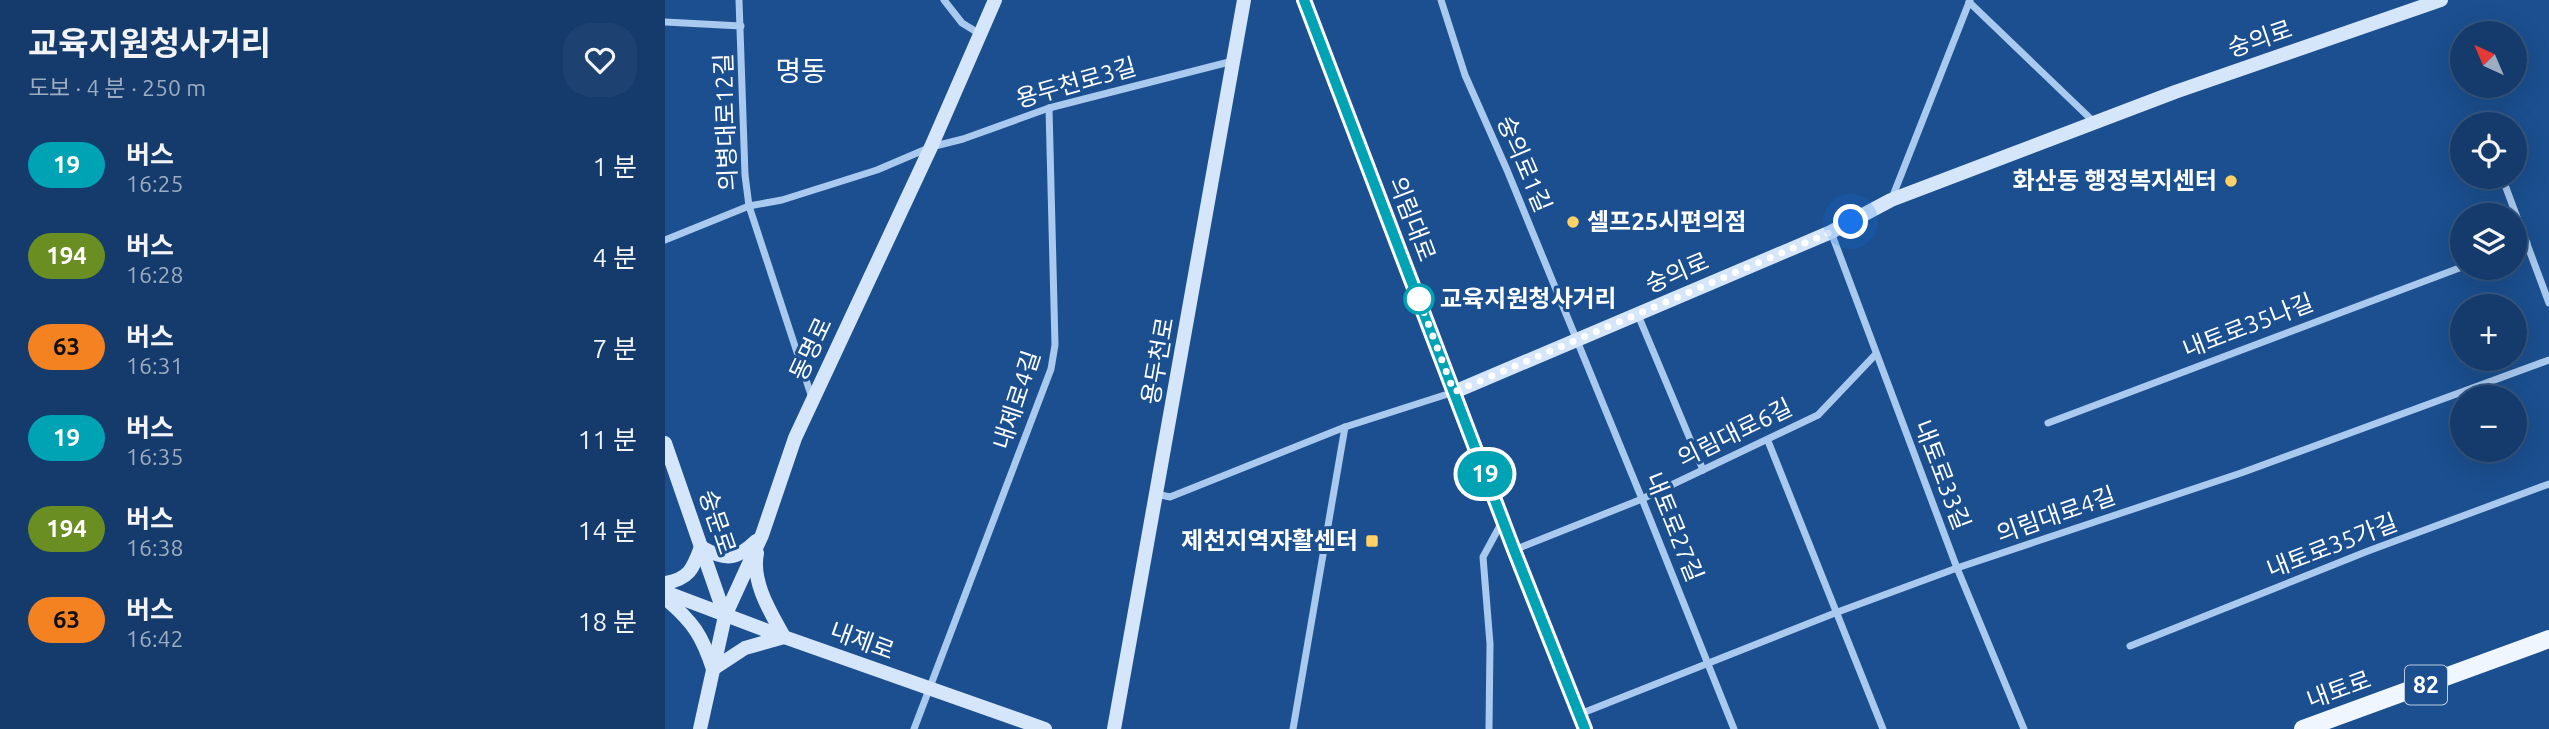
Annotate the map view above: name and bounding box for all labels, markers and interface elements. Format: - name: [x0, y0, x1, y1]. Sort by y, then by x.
- street label: 숭의로: [2224, 15, 2296, 62]
- north arrow: [2450, 21, 2527, 98]
- map controls: [2450, 21, 2527, 462]
- button: heart: [563, 23, 637, 97]
- text: 교육지원청사거리: [28, 24, 271, 61]
- street label: 용두천로3길: [1013, 52, 1139, 113]
- street label: 의병대로12길: [710, 53, 741, 191]
- district label: 명동: [775, 55, 827, 86]
- text: 도보 · 4 분 · 250 m: [28, 75, 206, 100]
- street label: 숭의로1길: [1492, 112, 1557, 216]
- button: locate: [2450, 112, 2527, 189]
- text: 버스: [126, 140, 174, 169]
- text: 19: [53, 151, 80, 178]
- text: 1 분: [592, 152, 637, 181]
- place label: 화산동 행정복지센터: [2013, 167, 2217, 194]
- text: 16:25: [126, 171, 184, 196]
- street label: 의림대로: [1384, 173, 1441, 265]
- marker: 화산동 행정복지센터: [2223, 173, 2239, 189]
- button: layers: [2450, 203, 2527, 280]
- your location: [1833, 204, 1868, 239]
- place label: 셀프25시편의점: [1587, 208, 1747, 235]
- marker: 셀프25시편의점: [1565, 214, 1581, 230]
- text: 버스: [126, 231, 174, 260]
- text: 194: [46, 242, 87, 269]
- text: 4 분: [592, 243, 637, 272]
- street label: 숭의로: [1641, 247, 1713, 298]
- text: 16:28: [126, 262, 184, 287]
- marker: 교육지원청사거리: [1404, 284, 1434, 314]
- place label: 교육지원청사거리: [1440, 285, 1617, 312]
- street label: 내토로35나길: [2179, 288, 2317, 363]
- button: +: [2450, 294, 2527, 371]
- street label: 동명로: [784, 313, 837, 385]
- street label: 용두천로: [1137, 315, 1178, 407]
- text: 버스: [126, 322, 174, 351]
- text: 63: [53, 333, 80, 360]
- text: 7 분: [592, 334, 637, 363]
- street label: 내제로4길: [988, 347, 1045, 452]
- text: 16:31: [126, 353, 184, 378]
- button: −: [2450, 385, 2527, 462]
- street label: 의림대로6길: [1673, 393, 1796, 472]
- text: 버스: [126, 413, 174, 442]
- street label: 내토로33길: [1909, 416, 1976, 534]
- text: 19: [53, 424, 80, 451]
- text: 11 분: [578, 425, 637, 454]
- text: 16:35: [126, 444, 184, 469]
- line badge: 19: [1453, 451, 1517, 497]
- text: 19: [1471, 460, 1499, 487]
- street label: 내토로27길: [1640, 468, 1709, 585]
- street label: 의림대로4길: [1993, 482, 2119, 547]
- street label: 숭문로: [694, 486, 741, 558]
- text: 버스: [126, 504, 174, 533]
- street label: 내토로35가길: [2263, 508, 2401, 583]
- text: 194: [46, 515, 87, 542]
- text: 14 분: [578, 516, 637, 545]
- place label: 제천지역자활센터: [1181, 527, 1358, 554]
- marker: 제천지역자활센터: [1364, 533, 1380, 549]
- text: 16:38: [126, 535, 184, 560]
- text: 버스: [126, 595, 174, 624]
- text: 63: [53, 606, 80, 633]
- text: 18 분: [578, 607, 637, 636]
- street label: 내제로: [826, 617, 898, 665]
- text: 16:42: [126, 626, 184, 651]
- street label: 내토로: [2303, 666, 2375, 714]
- road number: 82: [2405, 666, 2447, 705]

